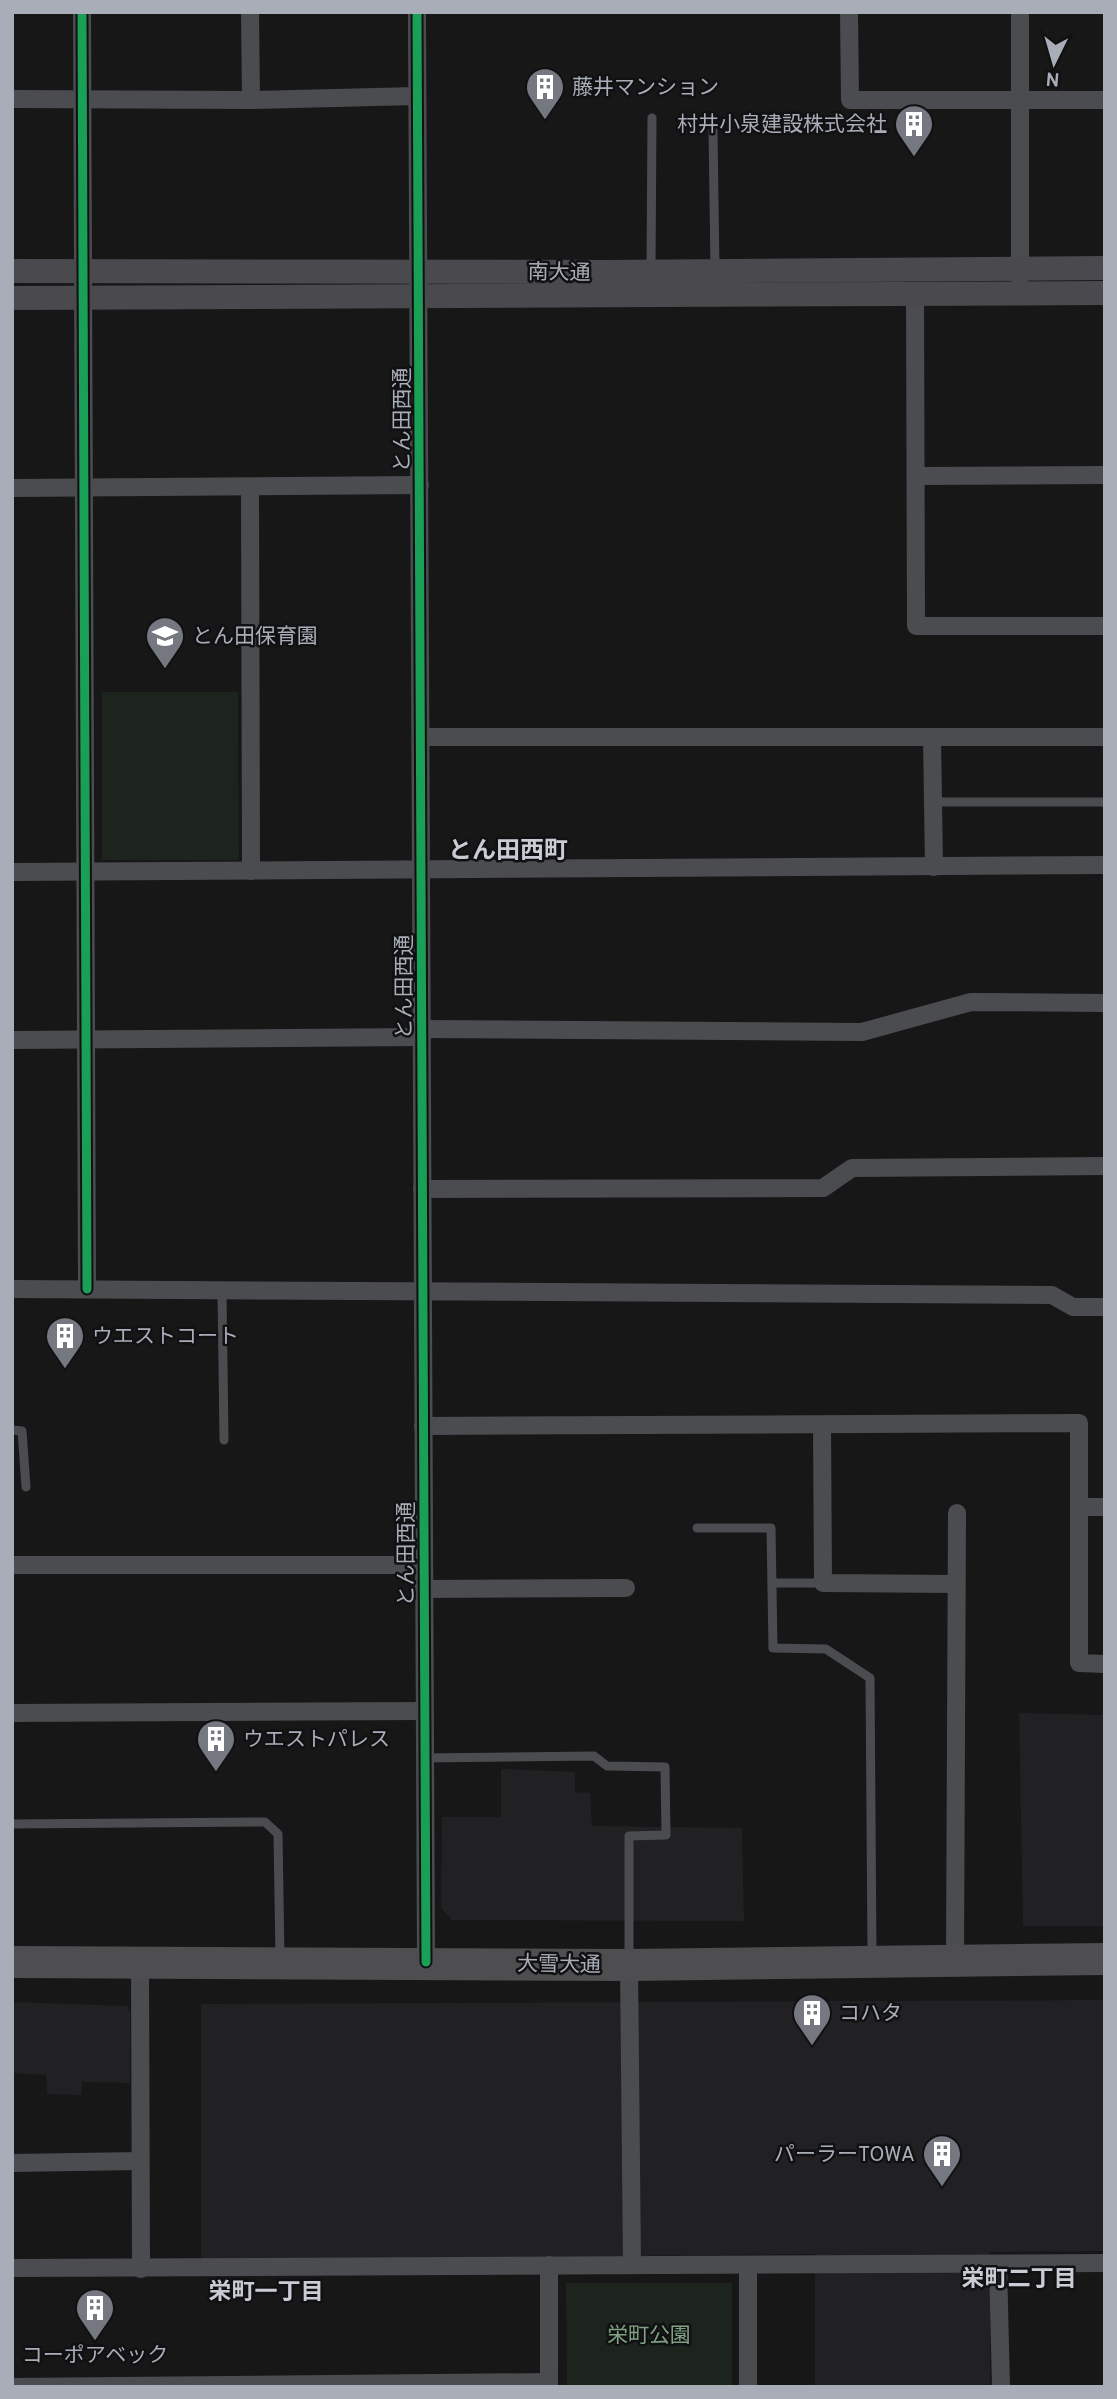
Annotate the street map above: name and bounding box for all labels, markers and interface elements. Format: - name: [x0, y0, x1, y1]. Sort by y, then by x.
- north arrow: [1019, 28, 1089, 98]
- text: N: [1045, 65, 1061, 90]
- building icon: 藤井マンション: [524, 66, 566, 121]
- place label: 藤井マンション: [572, 75, 719, 102]
- building icon: 村井小泉建設株式会社: [893, 103, 935, 158]
- place label: 村井小泉建設株式会社: [677, 112, 887, 139]
- street label: 南大通: [527, 259, 591, 288]
- street label: とん田西通: [390, 368, 417, 473]
- school or university icon: とん田保育園: [144, 615, 186, 670]
- place label: とん田保育園: [192, 624, 318, 651]
- district label: とん田西町: [448, 837, 568, 867]
- street label: とん田西通: [392, 935, 419, 1040]
- building icon: ウエストコート: [44, 1315, 86, 1370]
- place label: ウエストコート: [92, 1324, 239, 1351]
- street label: とん田西通: [394, 1502, 421, 1607]
- building icon: ウエストパレス: [195, 1718, 237, 1773]
- place label: ウエストパレス: [243, 1727, 390, 1754]
- street label: 大雪大通: [517, 1951, 601, 1980]
- building icon: コハタ: [791, 1992, 833, 2047]
- place label: コハタ: [839, 2001, 902, 2028]
- building icon: パーラーTOWA: [921, 2133, 963, 2188]
- place label: パーラーTOWA: [774, 2142, 915, 2169]
- district label: 栄町二丁目: [962, 2266, 1077, 2295]
- district label: 栄町一丁目: [209, 2279, 324, 2308]
- building icon: コーポアベック: [74, 2287, 116, 2342]
- park label: 栄町公園: [607, 2323, 691, 2350]
- place label: コーポアベック: [22, 2343, 168, 2370]

